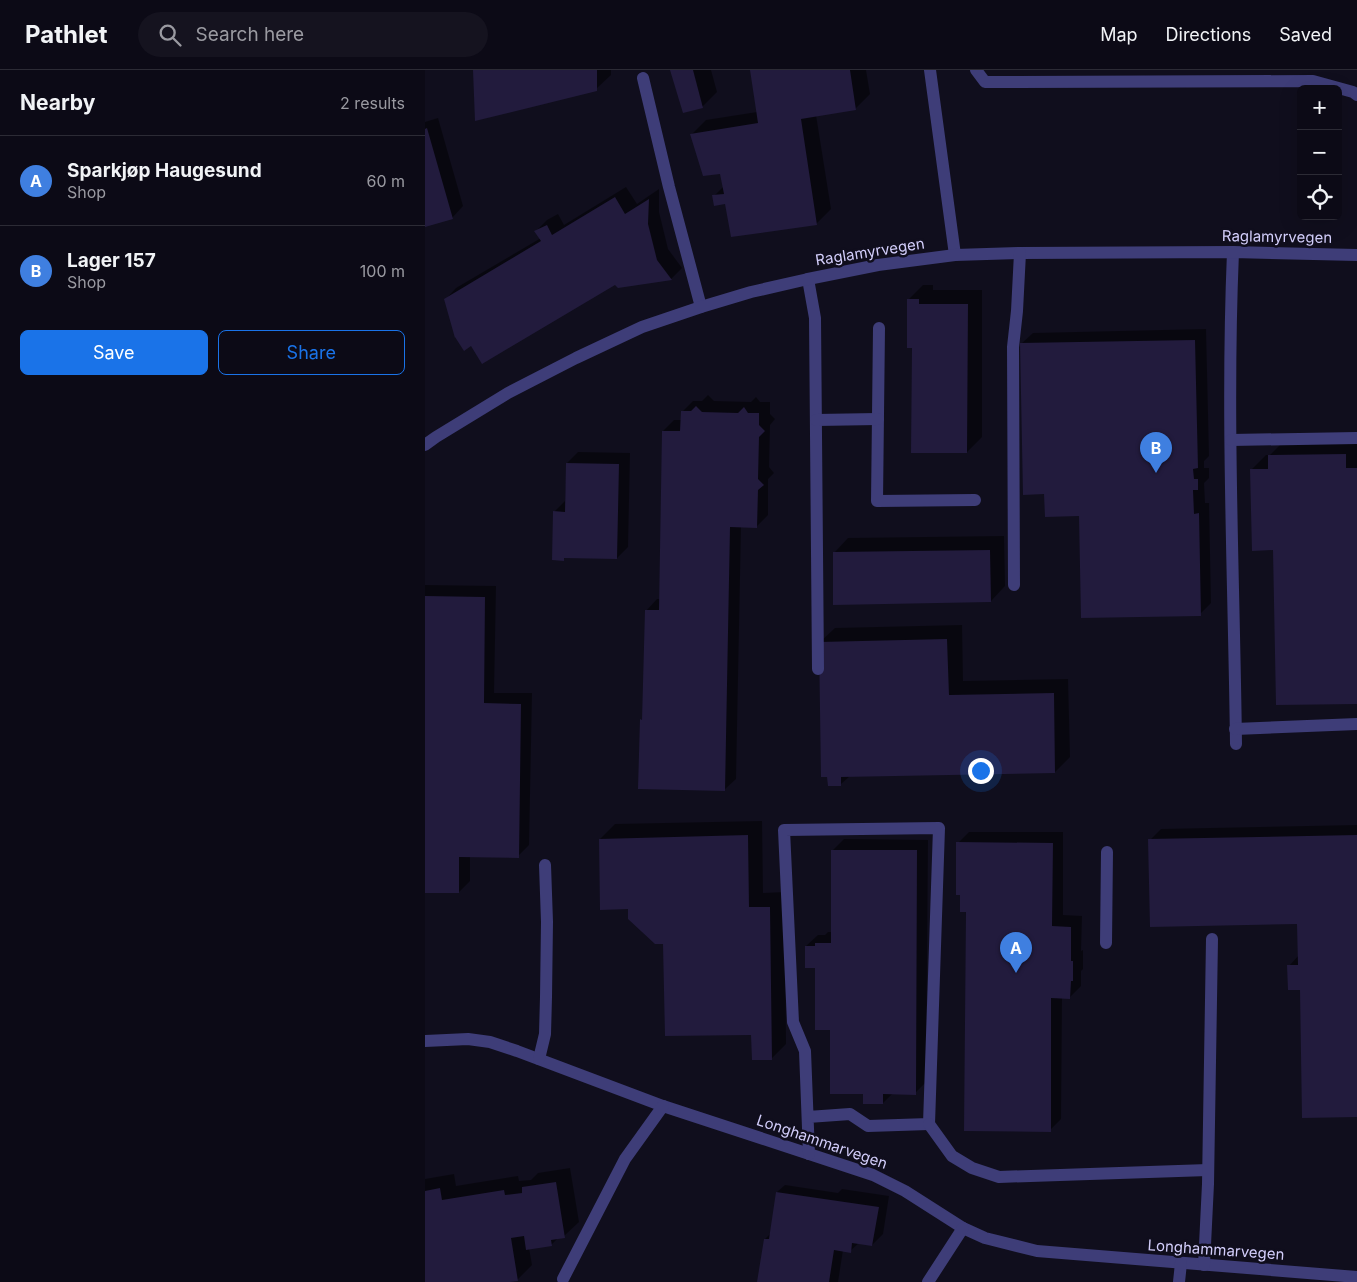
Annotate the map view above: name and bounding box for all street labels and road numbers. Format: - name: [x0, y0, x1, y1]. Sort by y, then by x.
- street label: Raglamyrvegen: [1222, 226, 1332, 247]
- street label: Raglamyrvegen: [814, 234, 926, 270]
- street label: Longhammarvegen: [754, 1110, 890, 1173]
- street label: Longhammarvegen: [1147, 1235, 1285, 1264]

